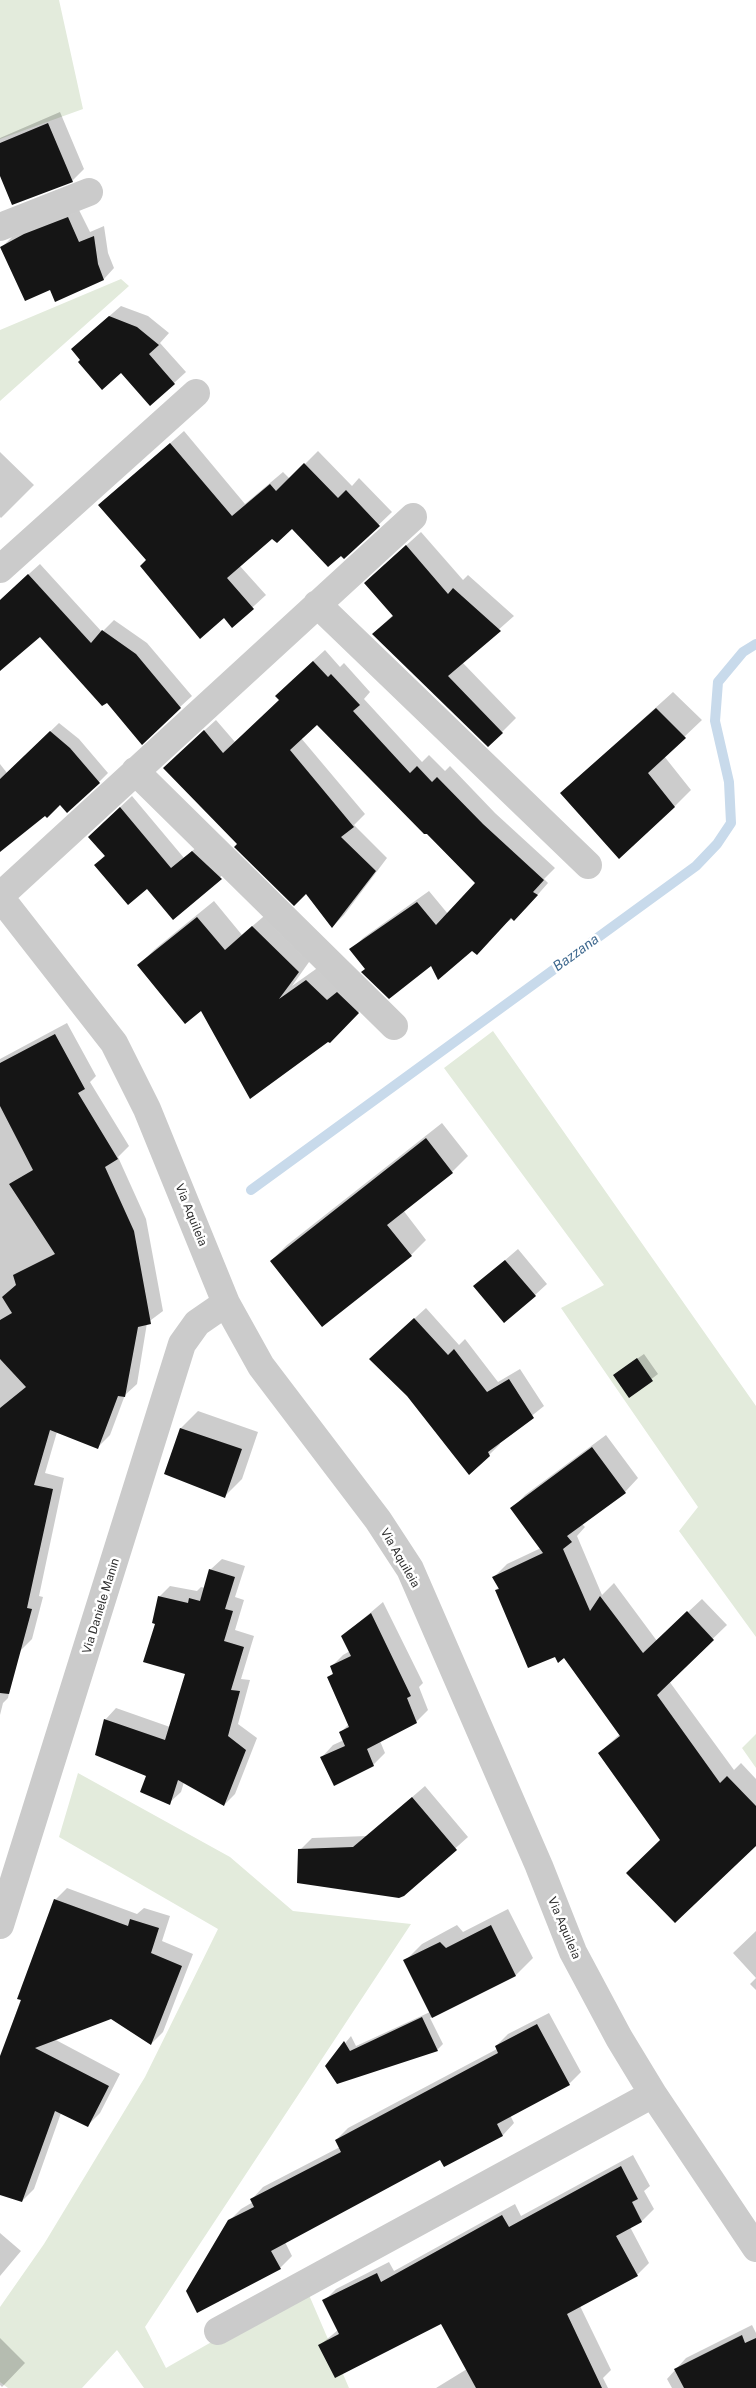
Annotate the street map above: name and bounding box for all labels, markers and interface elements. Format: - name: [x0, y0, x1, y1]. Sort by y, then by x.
- water label: Bazzana: [550, 931, 602, 975]
- street label: Via Aquileia: [172, 1182, 210, 1248]
- street label: Via Aquileia: [377, 1526, 423, 1590]
- street label: Via Daniele Manin: [80, 1556, 122, 1656]
- street label: Via Aquileia: [544, 1895, 584, 1961]

